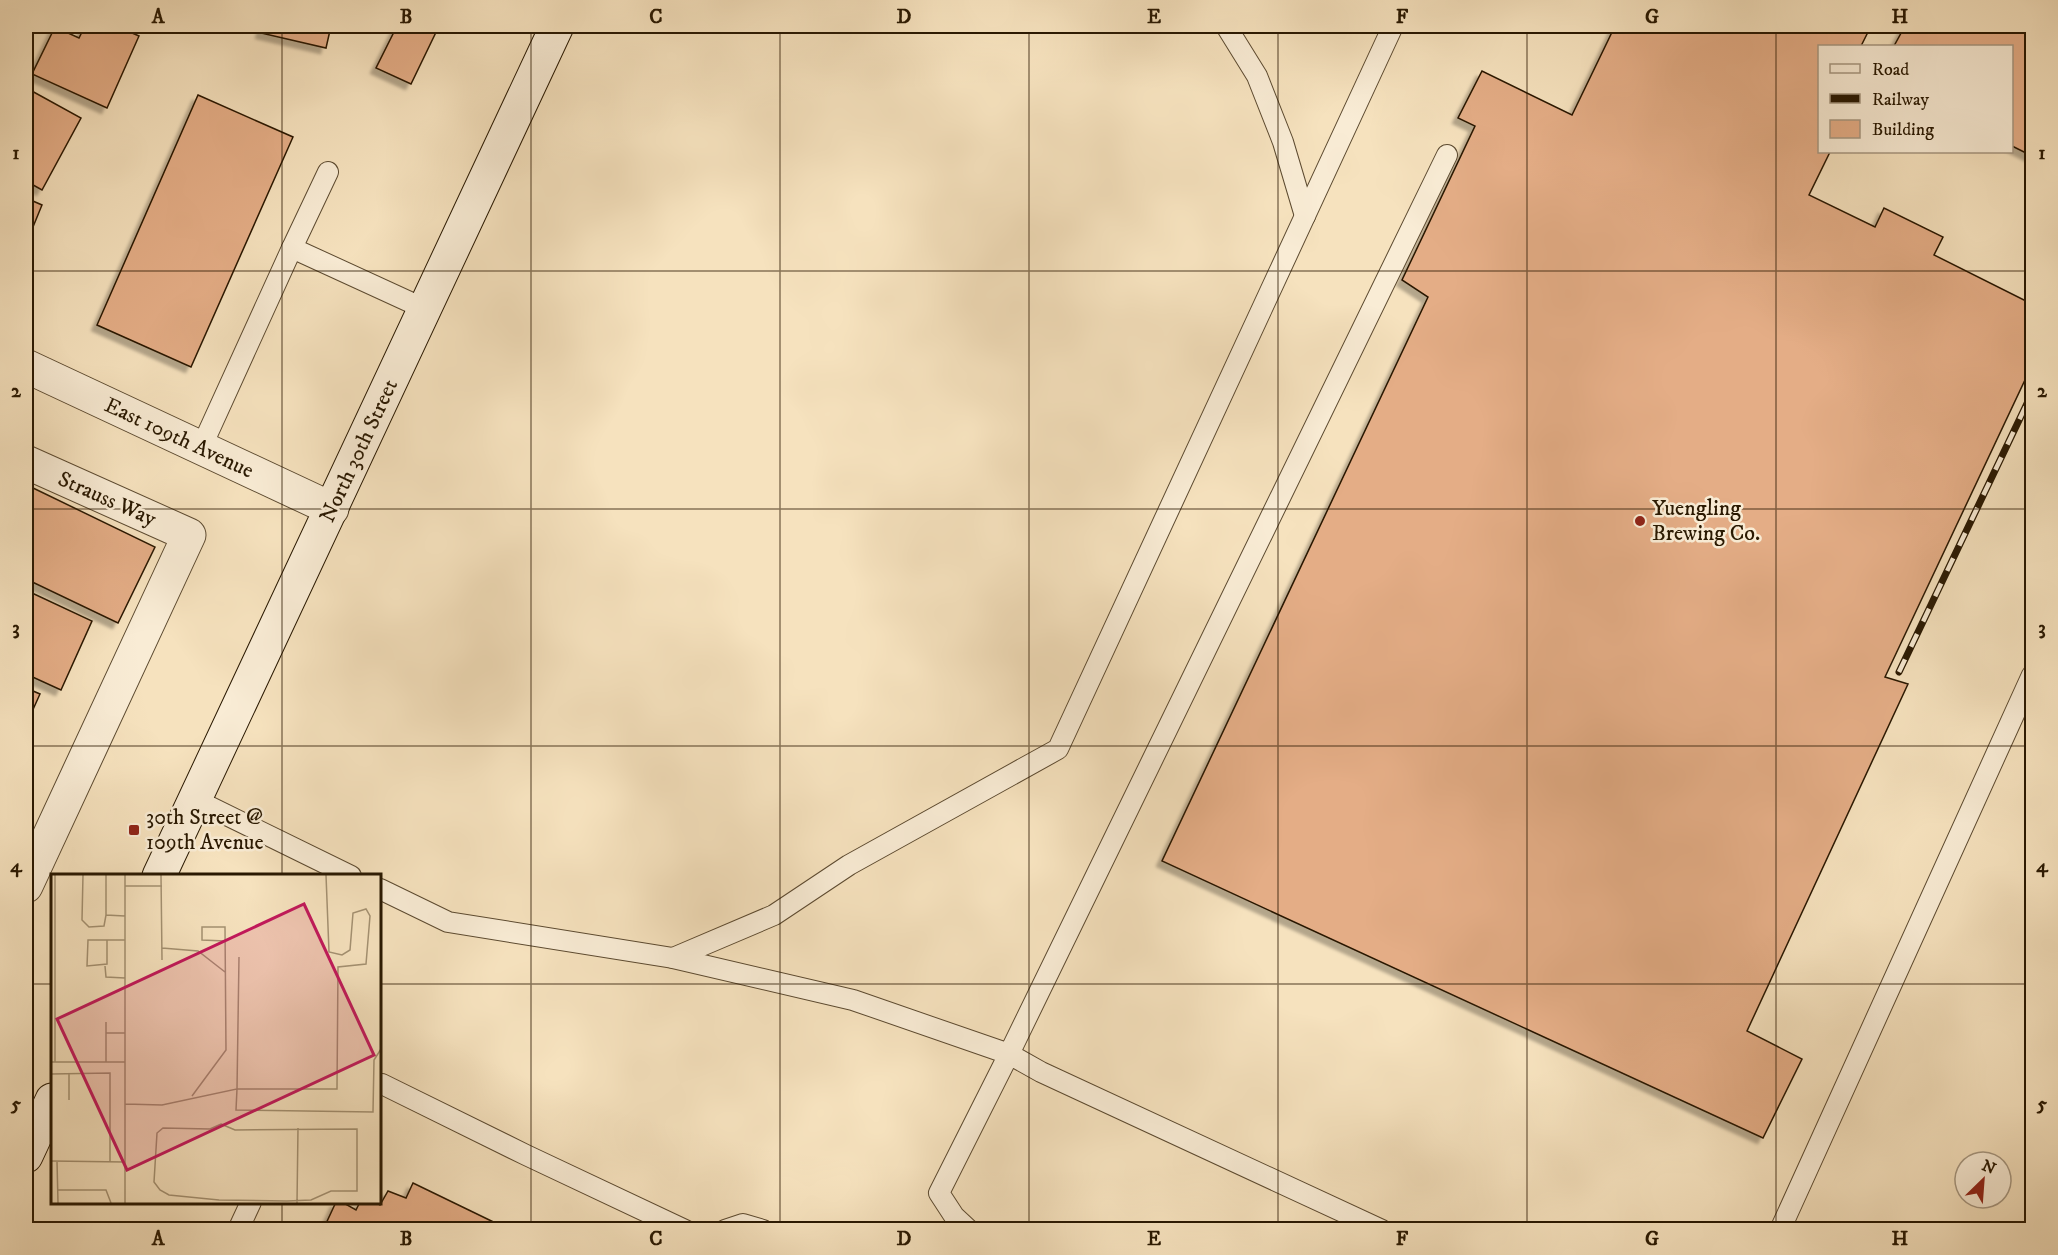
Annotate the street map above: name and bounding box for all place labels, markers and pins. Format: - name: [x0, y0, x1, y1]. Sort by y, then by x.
- place label: Yuengling Brewing Co.: [1652, 495, 1760, 547]
- marker: Yuengling Brewing Co.: [1633, 514, 1647, 528]
- place label: 30th Street @ 109th Avenue: [146, 804, 264, 856]
- marker: 30th Street @ 109th Avenue: [127, 823, 141, 837]

